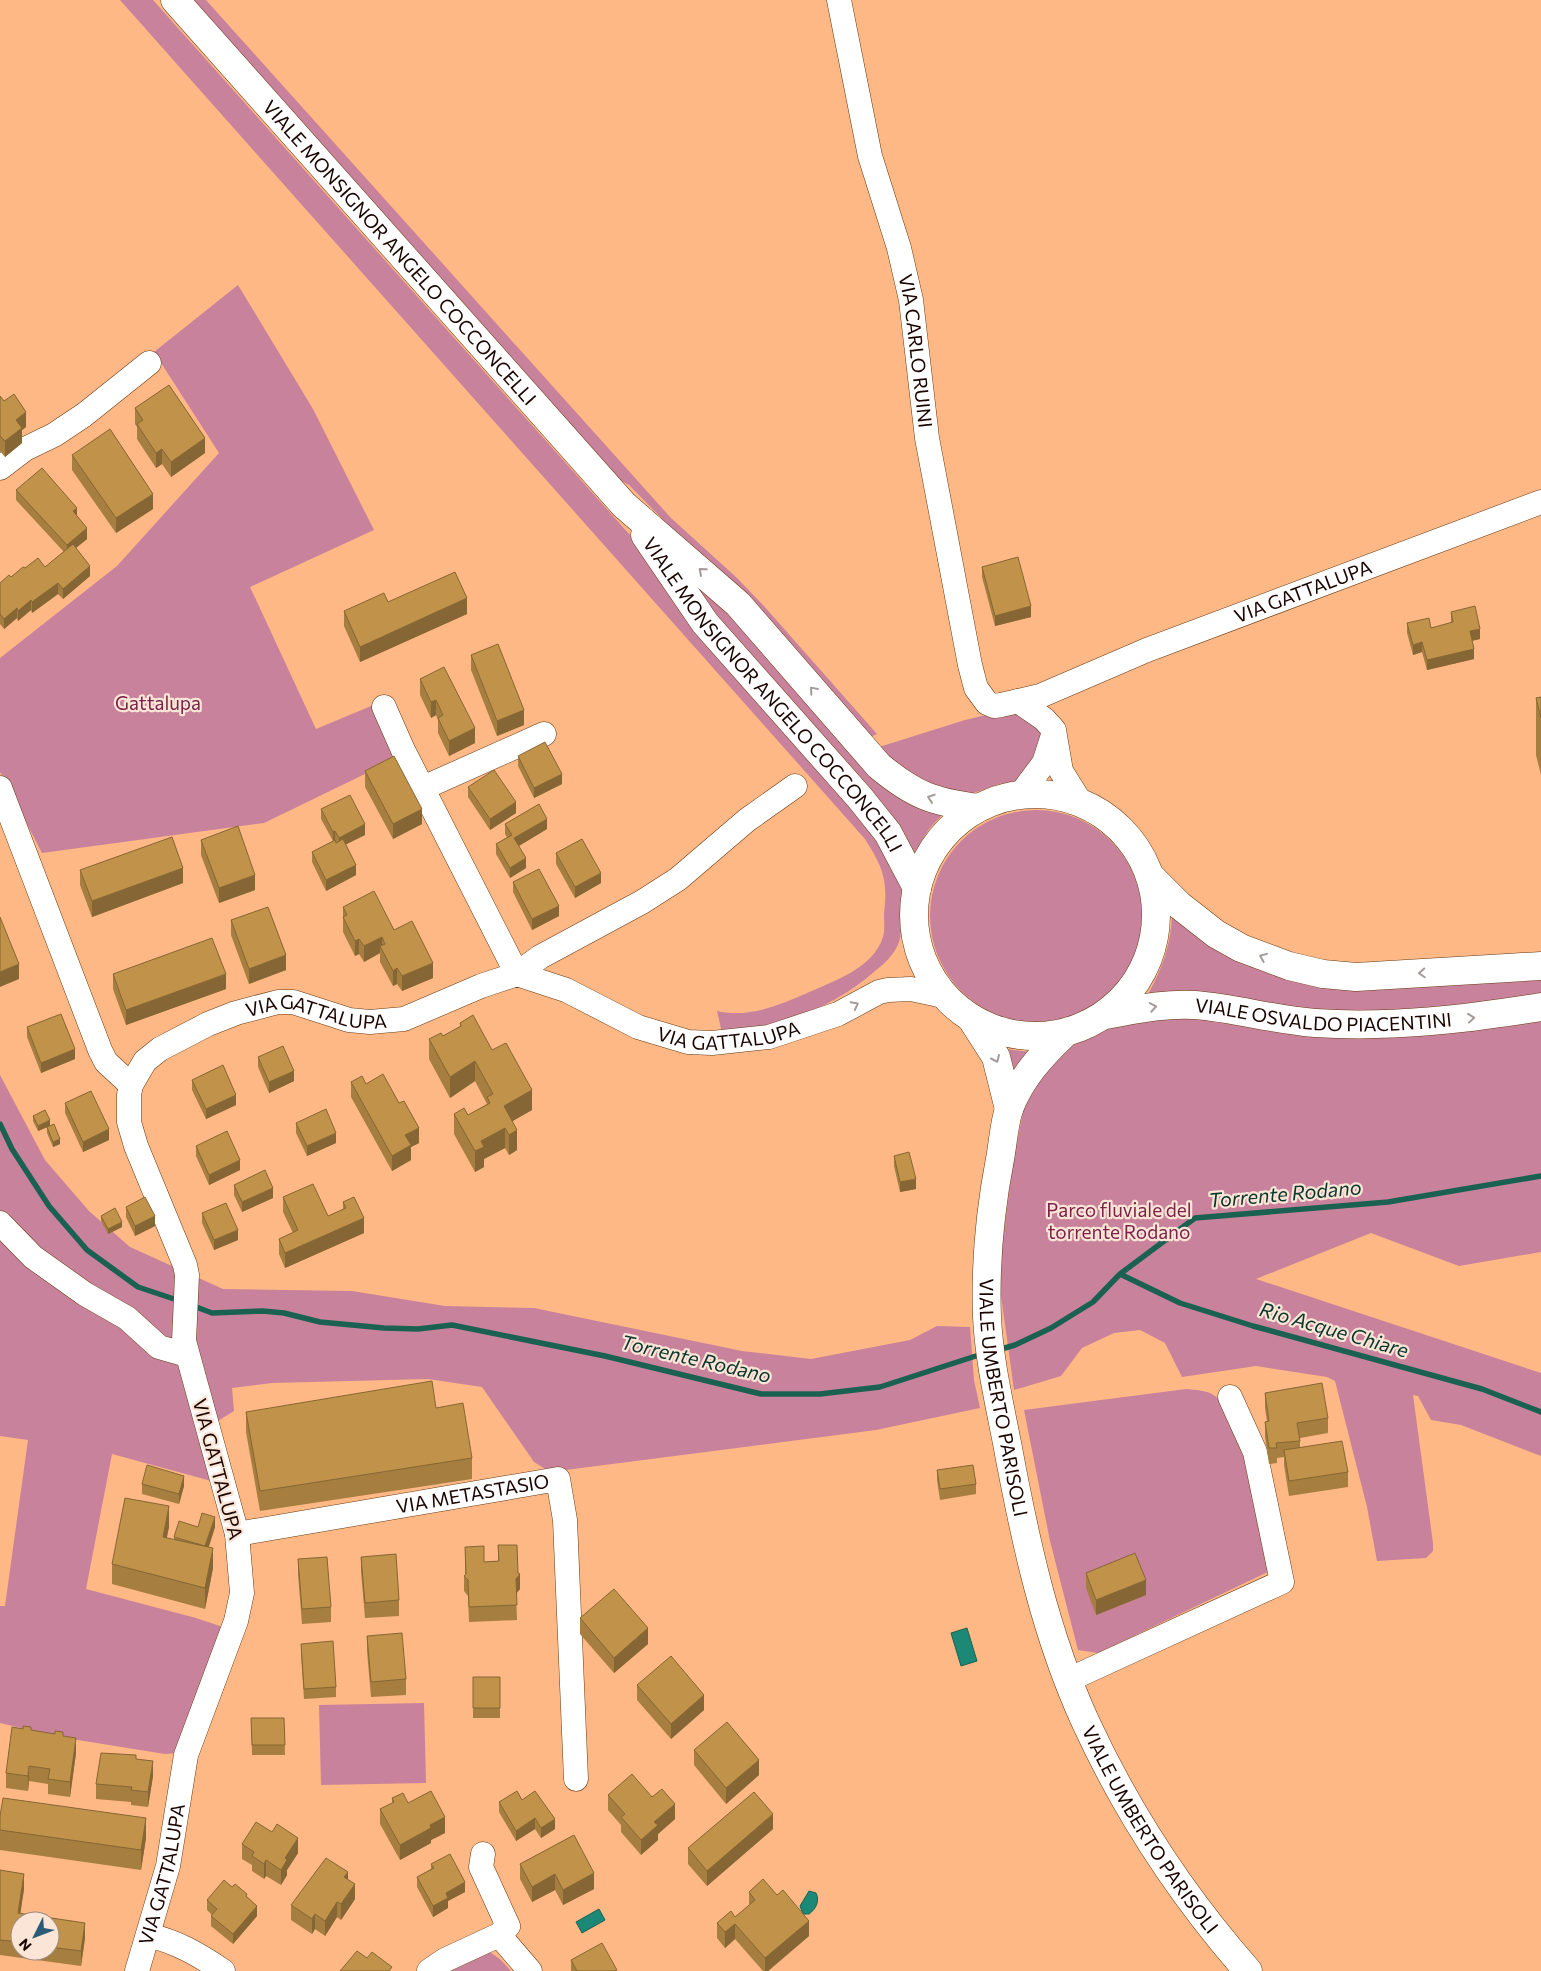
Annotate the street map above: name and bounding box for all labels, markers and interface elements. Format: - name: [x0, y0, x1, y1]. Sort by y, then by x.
- street label: VIALE MONSIGNOR ANGELO COCCONCELLI: [259, 95, 541, 409]
- street label: VIA CARLO RUINI: [894, 272, 938, 429]
- street label: VIALE MONSIGNOR ANGELO COCCONCELLI: [639, 532, 908, 856]
- street label: VIA GATTALUPA: [1231, 555, 1375, 627]
- one-way arrow: [698, 568, 707, 577]
- one-way arrow: [810, 687, 818, 696]
- park label: Gattalupa: [115, 691, 201, 714]
- one-way arrow: [927, 794, 935, 804]
- one-way arrow: [1259, 953, 1267, 963]
- one-way arrow: [1418, 968, 1426, 979]
- street label: VIA GATTALUPA: [243, 990, 388, 1033]
- street label: VIALE OSVALDO PIACENTINI: [1194, 993, 1453, 1035]
- one-way arrow: [850, 1001, 859, 1011]
- one-way arrow: [1148, 1003, 1157, 1013]
- one-way arrow: [1467, 1013, 1475, 1024]
- street label: VIA GATTALUPA: [654, 1016, 803, 1054]
- one-way arrow: [990, 1054, 1001, 1063]
- water label: Torrente Rodano: [1207, 1174, 1362, 1212]
- park label: Parco fluviale del torrente Rodano: [1046, 1198, 1192, 1243]
- street label: VIALE UMBERTO PARISOLI: [976, 1278, 1033, 1518]
- water label: Rio Acque Chiare: [1257, 1296, 1412, 1362]
- water label: Torrente Rodano: [619, 1329, 774, 1387]
- street label: VIA GATTALUPA: [189, 1396, 248, 1542]
- street label: VIA METASTASIO: [394, 1469, 551, 1518]
- street label: VIALE UMBERTO PARISOLI: [1078, 1722, 1224, 1938]
- street label: VIA GATTALUPA: [133, 1802, 189, 1948]
- north arrow: [10, 1911, 60, 1961]
- text: N: [15, 1935, 35, 1955]

